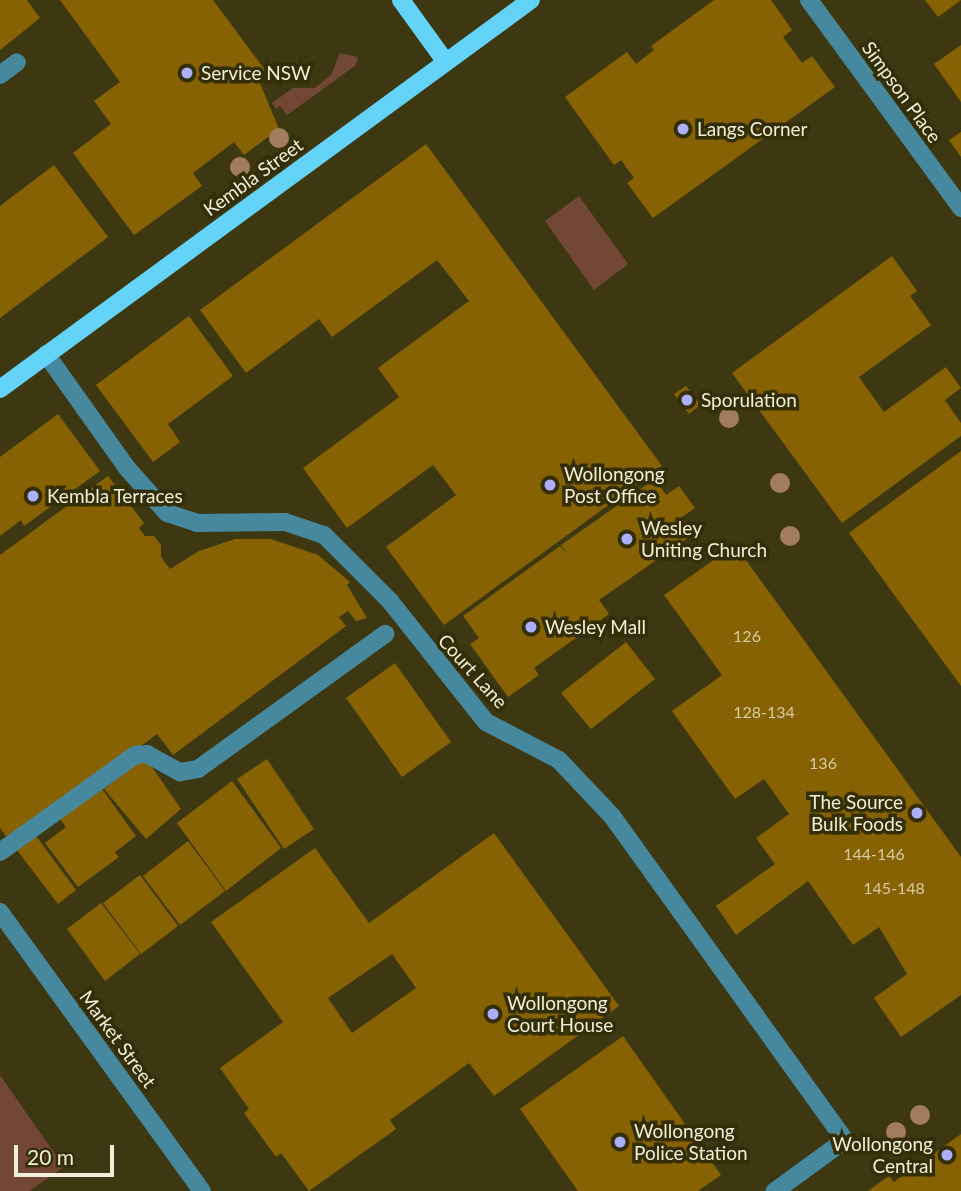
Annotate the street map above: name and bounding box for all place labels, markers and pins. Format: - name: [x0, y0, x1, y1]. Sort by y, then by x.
- place label: Service NSW: [201, 62, 311, 84]
- marker: Service NSW: [179, 65, 195, 81]
- place label: Langs Corner: [697, 118, 808, 140]
- marker: Langs Corner: [675, 121, 691, 137]
- place label: Sporulation: [701, 389, 797, 411]
- marker: Sporulation: [679, 392, 695, 408]
- place label: Wollongong Post Office: [564, 463, 665, 507]
- marker: Wollongong Post Office: [542, 477, 558, 493]
- place label: Kembla Terraces: [47, 485, 183, 507]
- marker: Kembla Terraces: [25, 488, 41, 504]
- place label: Wesley Uniting Church: [641, 517, 767, 561]
- marker: Wesley Uniting Church: [619, 531, 635, 547]
- place label: Wesley Mall: [545, 616, 647, 638]
- marker: Wesley Mall: [523, 619, 539, 635]
- place label: The Source Bulk Foods: [809, 791, 903, 835]
- marker: The Source Bulk Foods: [909, 805, 925, 821]
- place label: Wollongong Court House: [507, 992, 613, 1036]
- marker: Wollongong Court House: [485, 1006, 501, 1022]
- place label: Wollongong Police Station: [634, 1120, 748, 1164]
- place label: Wollongong Central: [832, 1133, 933, 1177]
- marker: Wollongong Police Station: [612, 1134, 628, 1150]
- marker: Wollongong Central: [939, 1147, 955, 1163]

